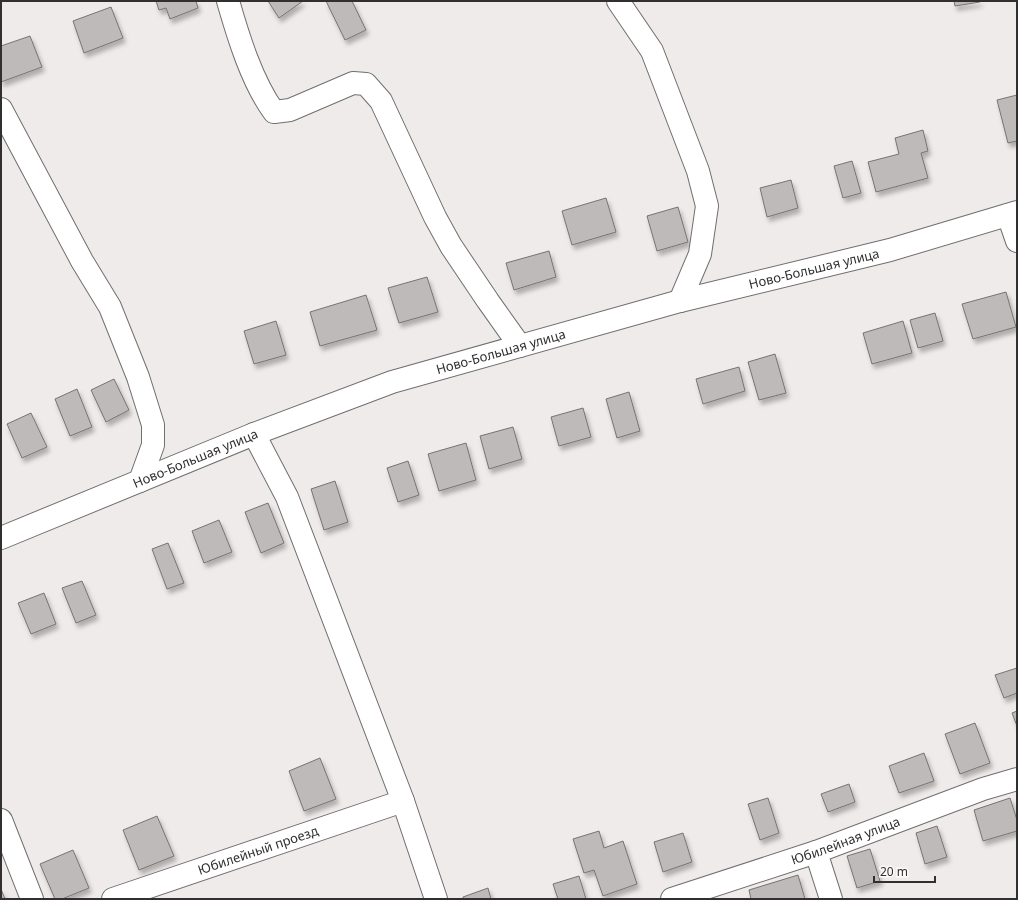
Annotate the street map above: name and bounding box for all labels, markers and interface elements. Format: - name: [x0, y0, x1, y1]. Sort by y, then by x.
- street label: Ново-Большая улица: [747, 244, 881, 293]
- street label: Ново-Большая улица: [434, 325, 568, 378]
- street label: Ново-Большая улица: [130, 424, 261, 492]
- street label: Юбилейная улица: [789, 812, 902, 869]
- street label: Юбилейный проезд: [195, 821, 321, 879]
- scale bar: [874, 858, 935, 884]
- text: 20 m: [880, 863, 908, 880]

